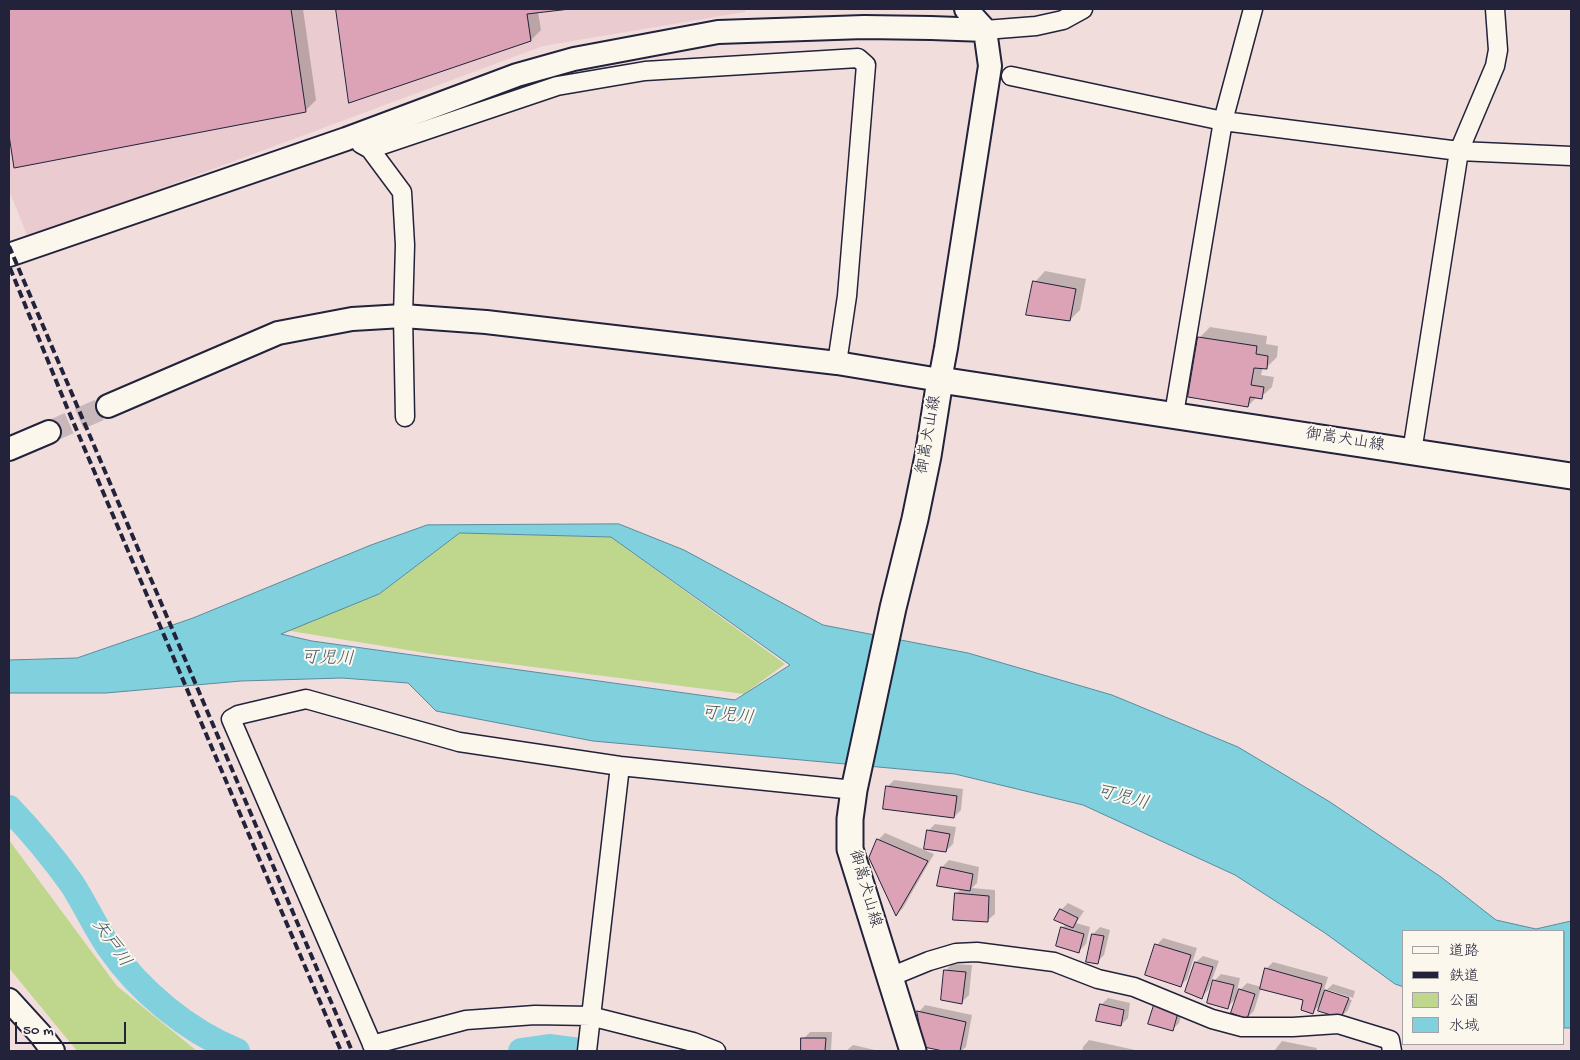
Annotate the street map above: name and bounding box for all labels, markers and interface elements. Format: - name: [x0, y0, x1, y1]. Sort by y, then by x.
- street label: 御嵩犬山線: [914, 394, 946, 476]
- street label: 御嵩犬山線: [1304, 425, 1386, 457]
- water label: 可児川: [300, 648, 354, 672]
- water label: 可児川: [699, 703, 755, 731]
- water label: 可児川: [1093, 782, 1151, 816]
- street label: 御嵩犬山線: [844, 848, 884, 930]
- water label: 矢戸川: [86, 916, 134, 972]
- legend: [1402, 930, 1565, 1045]
- text: 道路: [1449, 943, 1479, 961]
- text: 鉄道: [1449, 968, 1479, 986]
- text: 公園: [1449, 993, 1479, 1011]
- scale bar: [18, 1012, 129, 1044]
- text: 水域: [1449, 1018, 1479, 1036]
- text: 50 m: [23, 1022, 54, 1040]

